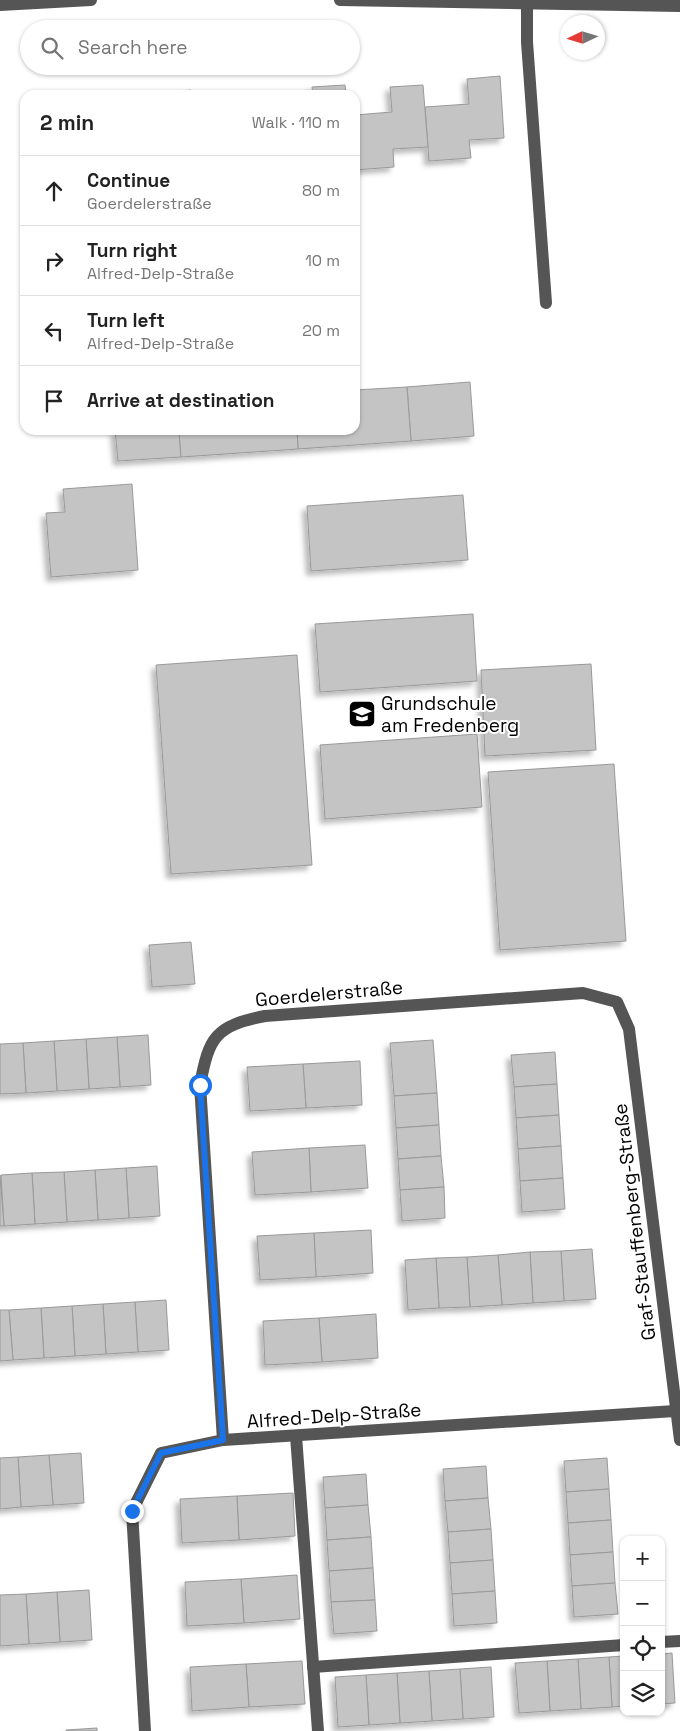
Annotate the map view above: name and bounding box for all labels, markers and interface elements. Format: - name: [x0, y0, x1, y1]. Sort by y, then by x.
- north arrow: [560, 15, 605, 60]
- search box: [20, 20, 360, 75]
- icon: search: [38, 34, 66, 62]
- text: Search here: [78, 35, 188, 60]
- text: 2 min: [40, 109, 94, 136]
- text: Walk · 110 m: [252, 112, 340, 133]
- text: Continue: [87, 168, 170, 193]
- icon: ahead: [40, 177, 68, 205]
- text: 80 m: [302, 180, 340, 201]
- text: Goerdelerstraße: [87, 193, 212, 214]
- text: Turn right: [87, 238, 177, 263]
- icon: right: [40, 247, 68, 275]
- text: 10 m: [305, 250, 340, 271]
- text: Alfred-Delp-Straße: [87, 263, 234, 284]
- text: Turn left: [87, 308, 165, 333]
- icon: left: [40, 317, 68, 345]
- text: 20 m: [302, 320, 340, 341]
- text: Alfred-Delp-Straße: [87, 333, 234, 354]
- icon: arrive: [40, 387, 68, 415]
- text: Arrive at destination: [87, 388, 275, 413]
- place label: Grundschule am Fredenberg: [381, 691, 519, 738]
- school or university icon: Grundschule am Fredenberg: [347, 699, 377, 729]
- street label: Goerdelerstraße: [254, 975, 404, 1012]
- route start: [189, 1074, 212, 1097]
- street label: Graf-Stauffenberg-Straße: [608, 1102, 661, 1342]
- street label: Alfred-Delp-Straße: [246, 1397, 422, 1434]
- route end: [121, 1500, 144, 1523]
- map controls: [620, 1536, 665, 1716]
- button: +: [620, 1536, 665, 1581]
- button: −: [620, 1581, 665, 1626]
- button: locate: [620, 1626, 665, 1671]
- button: layers: [620, 1671, 665, 1716]

